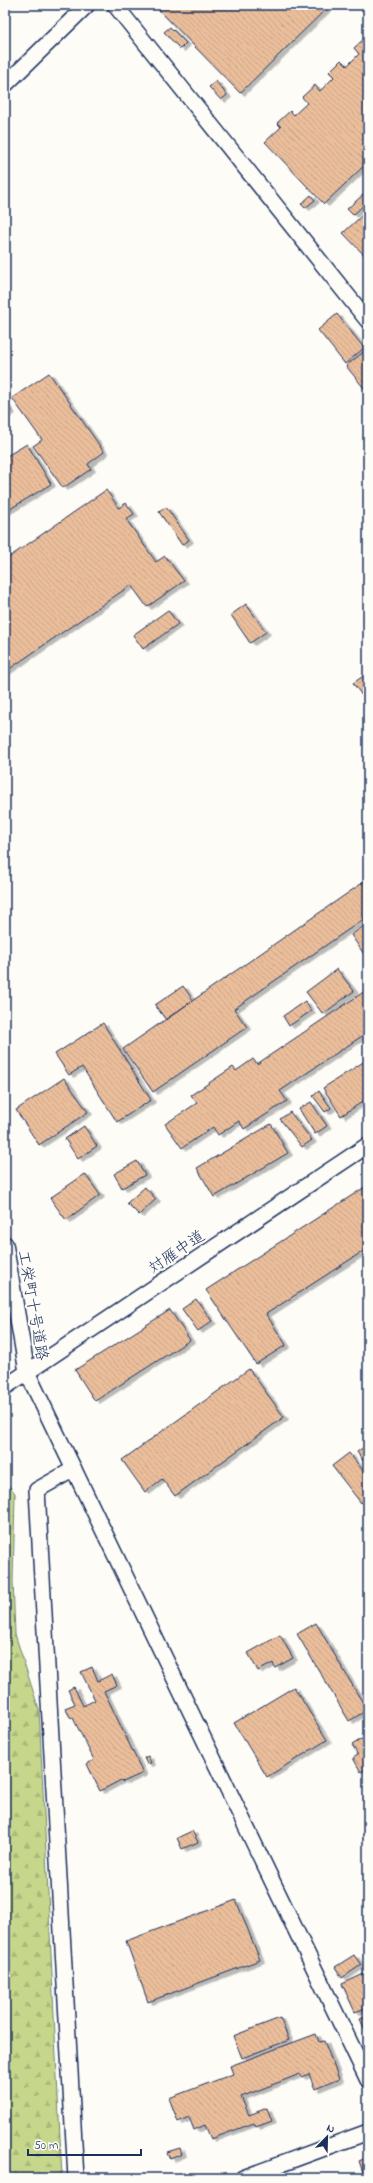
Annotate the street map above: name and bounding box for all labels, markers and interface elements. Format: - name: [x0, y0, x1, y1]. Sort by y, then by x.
- street label: 対雁中道: [144, 1225, 210, 1281]
- street label: 工栄町十号道路: [10, 1248, 54, 1363]
- north arrow: [307, 2117, 347, 2157]
- text: N: [324, 2120, 337, 2138]
- scale bar: [28, 2131, 141, 2157]
- text: 50 m: [34, 2137, 58, 2155]

